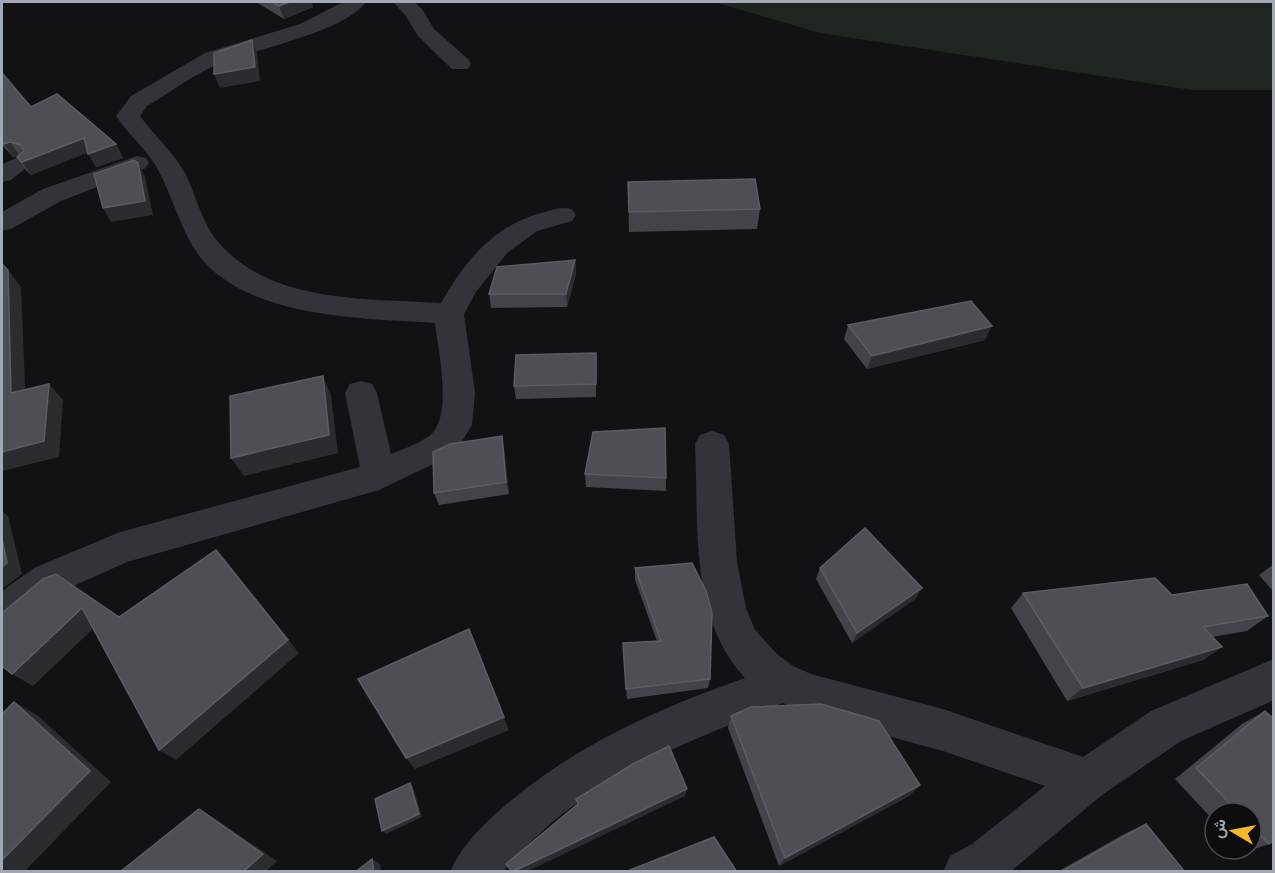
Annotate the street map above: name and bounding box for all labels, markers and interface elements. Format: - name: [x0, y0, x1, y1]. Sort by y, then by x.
- north arrow: [1203, 801, 1263, 861]
- text: ش: [1207, 817, 1230, 840]

